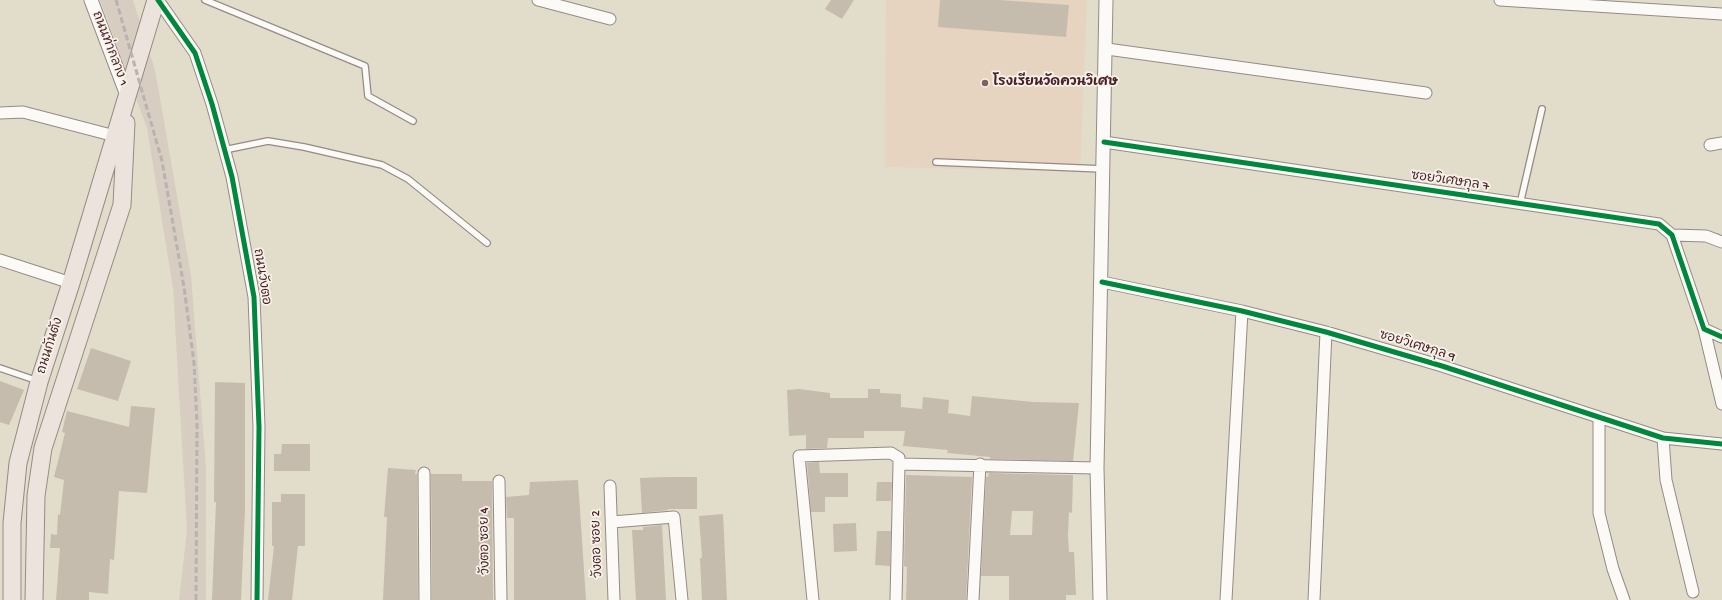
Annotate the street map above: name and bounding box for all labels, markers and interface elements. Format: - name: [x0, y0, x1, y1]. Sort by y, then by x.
- street label: ถนนท่ากลาง 1: [88, 10, 130, 88]
- place label: โรงเรียนวัดควนวิเศษ: [993, 75, 1118, 91]
- marker: โรงเรียนวัดควนวิเศษ: [980, 78, 990, 88]
- street label: ซอยวิเศษกุล 7: [1410, 169, 1490, 195]
- street label: ถนนวังตอ: [249, 248, 273, 306]
- street label: ถนนกันตัง: [35, 316, 67, 376]
- street label: ซอยวิเศษกุล 9: [1377, 328, 1457, 366]
- street label: วังตอ ซอย 4: [478, 507, 494, 575]
- street label: วังตอ ซอย 2: [589, 510, 607, 578]

